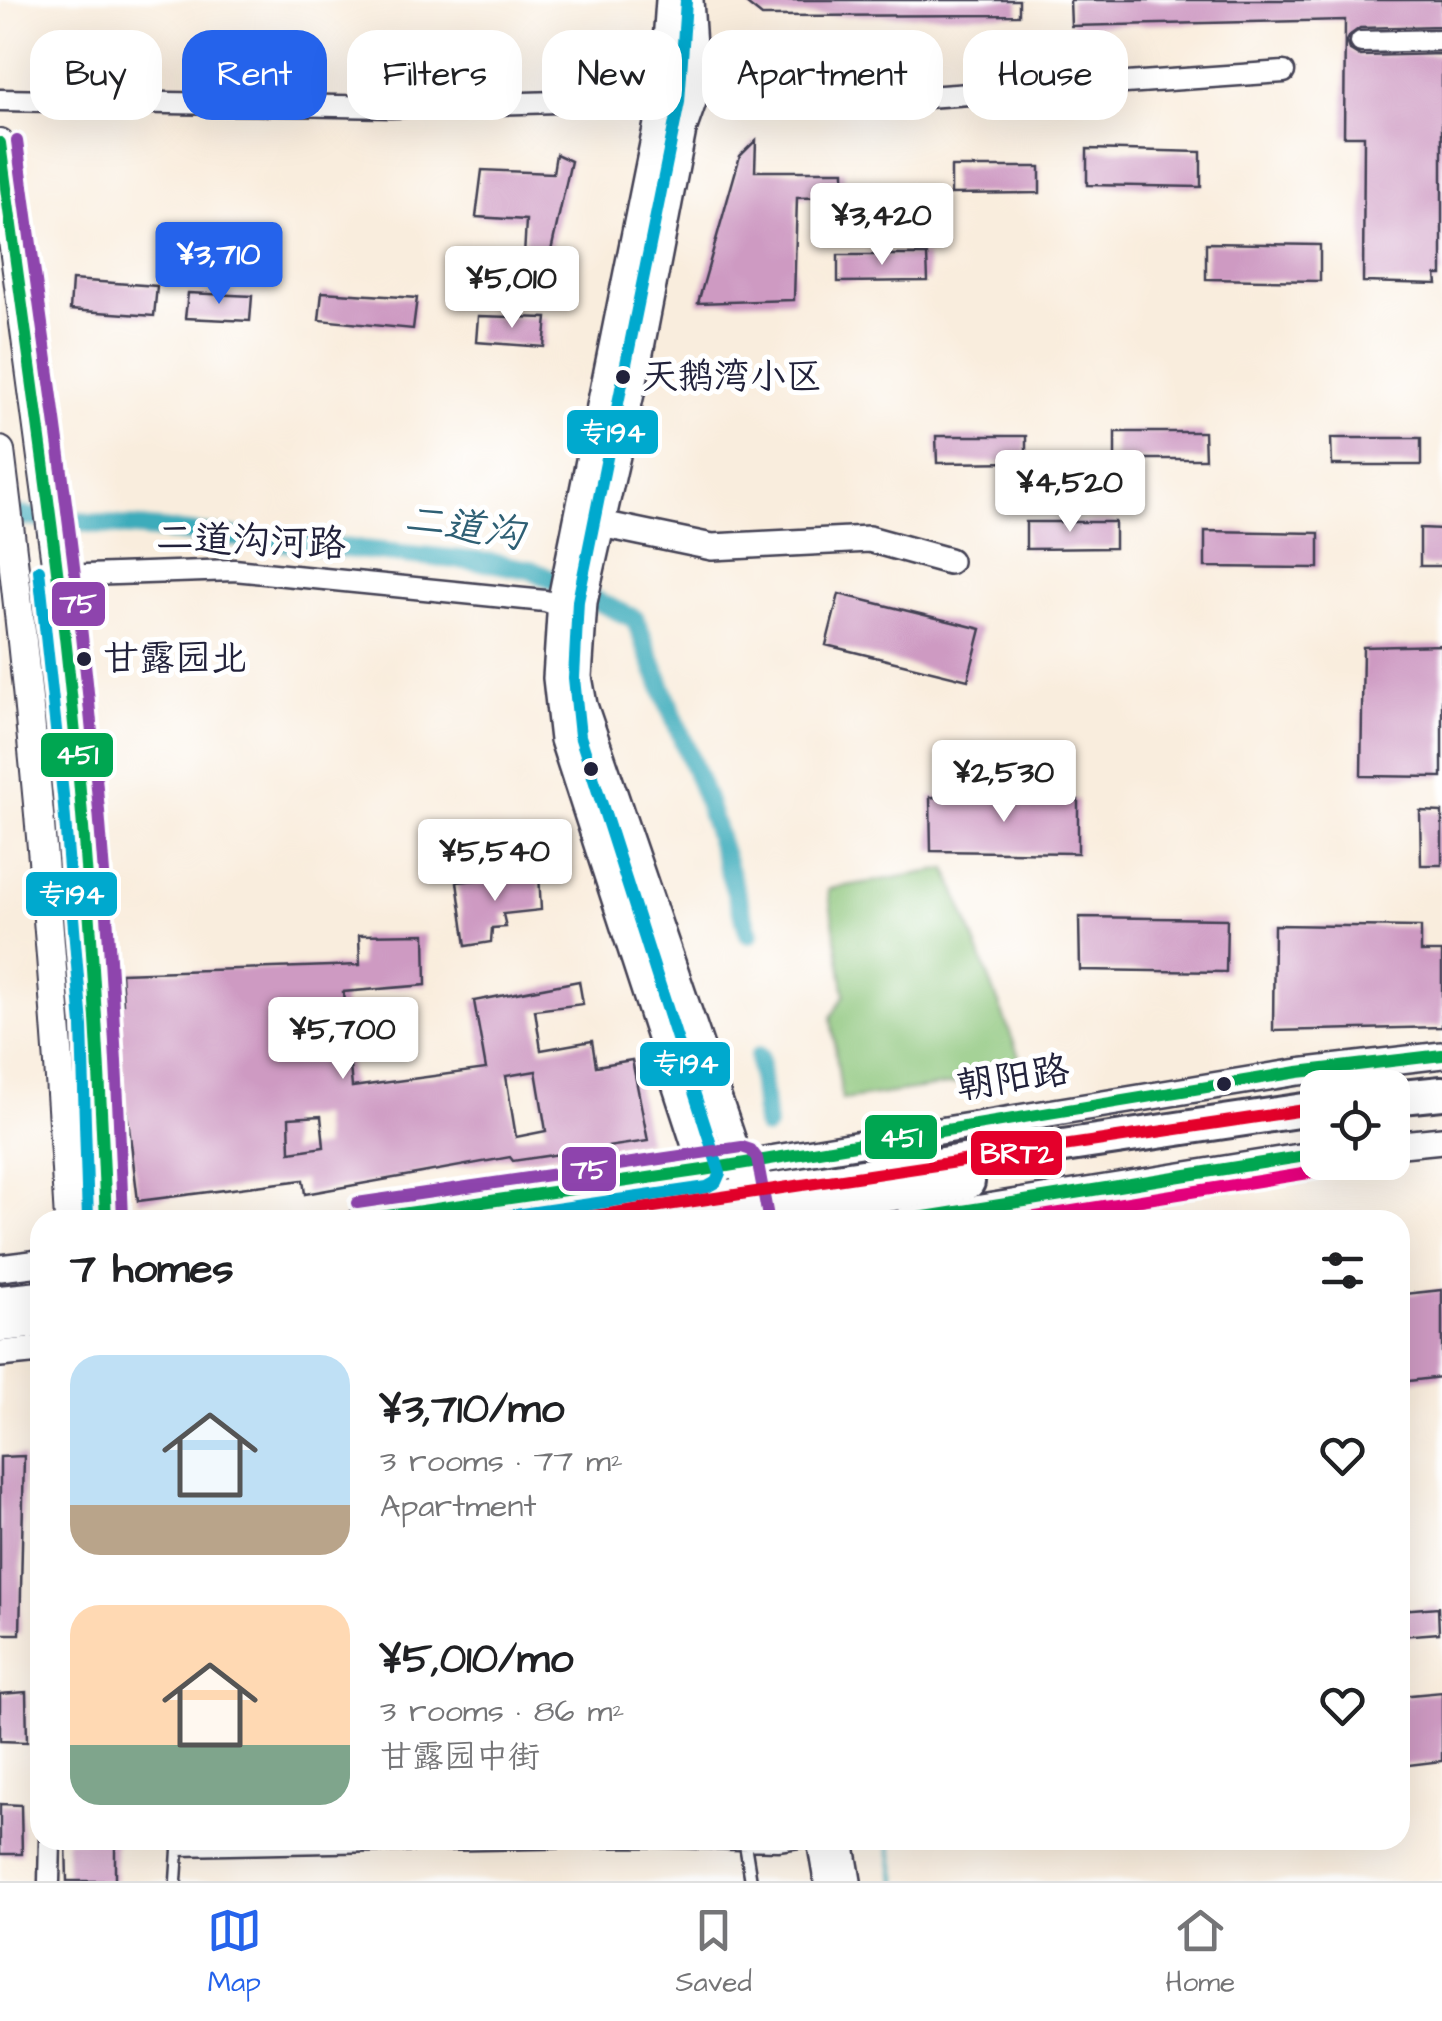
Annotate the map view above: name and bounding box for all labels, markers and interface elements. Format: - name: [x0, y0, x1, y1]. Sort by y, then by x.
- chip: Buy: [30, 30, 162, 120]
- chip: Rent: [182, 30, 327, 120]
- chip: Filters: [347, 30, 522, 120]
- chip: New: [542, 30, 682, 120]
- chip: Apartment: [702, 30, 943, 120]
- chip: House: [963, 30, 1128, 120]
- pin: ¥3,420: [801, 183, 963, 268]
- text: ¥3,420: [832, 193, 932, 238]
- pin: ¥3,710: [138, 222, 300, 307]
- text: ¥3,710: [177, 232, 261, 277]
- pin: ¥5,010: [431, 246, 593, 331]
- text: ¥5,010: [467, 256, 557, 301]
- place label: 天鹅湾小区: [642, 352, 822, 403]
- marker: 天鹅湾小区: [613, 367, 633, 387]
- line badge: 专194: [565, 408, 660, 456]
- text: 专194: [579, 414, 646, 453]
- pin: ¥4,520: [989, 450, 1151, 535]
- text: ¥4,520: [1017, 460, 1123, 505]
- water label: 二道沟: [401, 492, 530, 564]
- street label: 二道沟河路: [155, 513, 347, 571]
- line badge: 75: [50, 580, 107, 628]
- text: 75: [58, 585, 98, 624]
- place label: 甘露园北: [103, 634, 247, 685]
- marker: 甘露园北: [74, 649, 94, 669]
- line badge: 451: [39, 731, 115, 779]
- text: 451: [56, 736, 99, 775]
- pin: ¥2,530: [923, 740, 1085, 825]
- text: ¥2,530: [954, 750, 1054, 795]
- unlabelled marker: [581, 759, 601, 779]
- pin: ¥5,540: [414, 819, 576, 904]
- text: ¥5,540: [440, 829, 550, 874]
- line badge: 专194: [24, 870, 119, 918]
- text: 专194: [38, 876, 105, 915]
- pin: ¥5,700: [262, 997, 424, 1082]
- text: ¥5,700: [290, 1007, 396, 1052]
- line badge: 专194: [638, 1040, 732, 1088]
- street label: 朝阳路: [953, 1044, 1073, 1114]
- text: 专194: [652, 1045, 719, 1084]
- map controls: [1300, 1070, 1410, 1180]
- button: locate: [1300, 1070, 1410, 1180]
- unlabelled marker: [1214, 1074, 1234, 1094]
- line badge: 451: [863, 1113, 939, 1161]
- text: 451: [880, 1119, 923, 1158]
- line badge: BRT2: [969, 1129, 1064, 1177]
- text: BRT2: [980, 1135, 1055, 1174]
- line badge: 75: [560, 1145, 618, 1193]
- text: 75: [569, 1151, 609, 1190]
- text: 7 homes: [70, 1241, 234, 1299]
- icon: filters: [1315, 1243, 1370, 1298]
- text: ¥3,710/mo: [380, 1381, 564, 1439]
- icon: home: [150, 1395, 270, 1515]
- icon: heart: [1315, 1428, 1370, 1483]
- text: 3 rooms · 77 m²: [380, 1439, 623, 1484]
- text: Apartment: [380, 1484, 536, 1529]
- text: ¥5,010/mo: [380, 1631, 573, 1689]
- icon: home: [150, 1645, 270, 1765]
- icon: heart: [1315, 1678, 1370, 1733]
- text: 3 rooms · 86 m²: [380, 1689, 624, 1734]
- text: 甘露园中街: [380, 1735, 540, 1780]
- tab: Map: [207, 1903, 262, 2002]
- tab: Saved: [676, 1903, 752, 2002]
- tab: Home: [1165, 1903, 1235, 2002]

